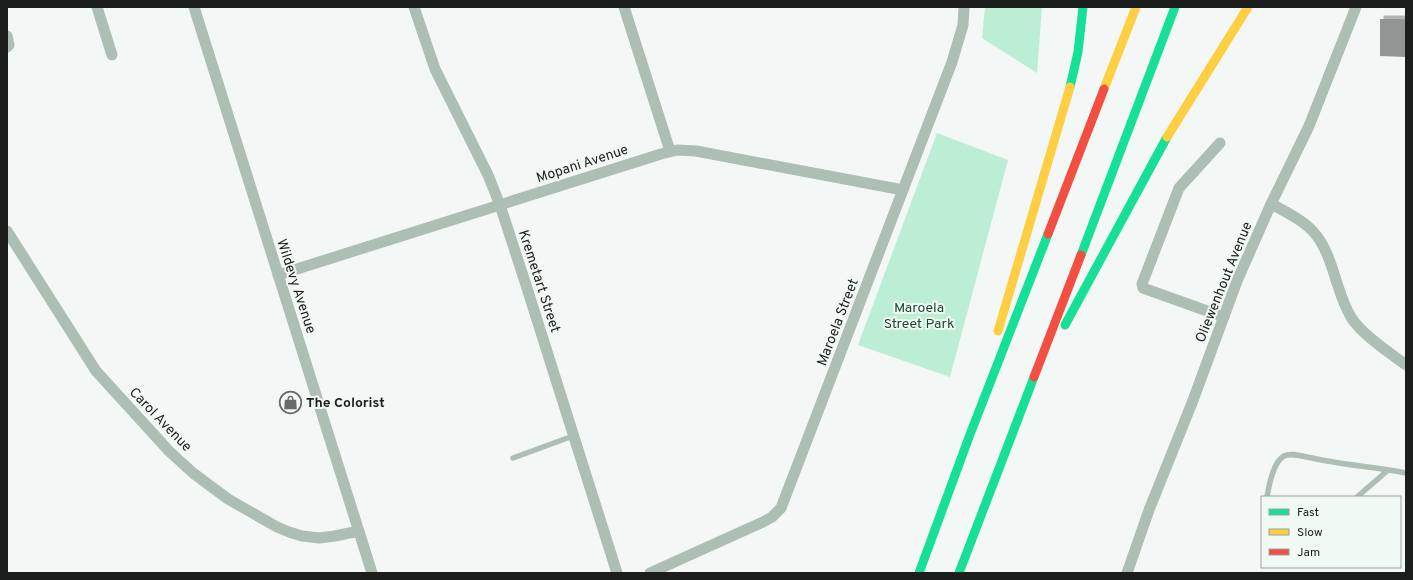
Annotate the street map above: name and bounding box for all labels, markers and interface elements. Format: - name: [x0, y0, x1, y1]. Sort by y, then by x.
- street label: Mopani Avenue: [534, 142, 631, 187]
- street label: Oliewenhout Avenue: [1192, 220, 1256, 345]
- street label: Kremetart Street: [514, 228, 563, 335]
- street label: Wildevy Avenue: [272, 237, 319, 336]
- street label: Maroela Street: [814, 277, 863, 368]
- park label: Maroela Street Park: [884, 300, 954, 333]
- street label: Carol Avenue: [125, 384, 195, 456]
- shop icon: The Colorist: [278, 389, 304, 415]
- place label: The Colorist: [306, 395, 385, 412]
- legend: [1261, 496, 1401, 568]
- text: Fast: [1297, 505, 1319, 521]
- text: Slow: [1297, 525, 1323, 541]
- text: Jam: [1297, 545, 1320, 561]

